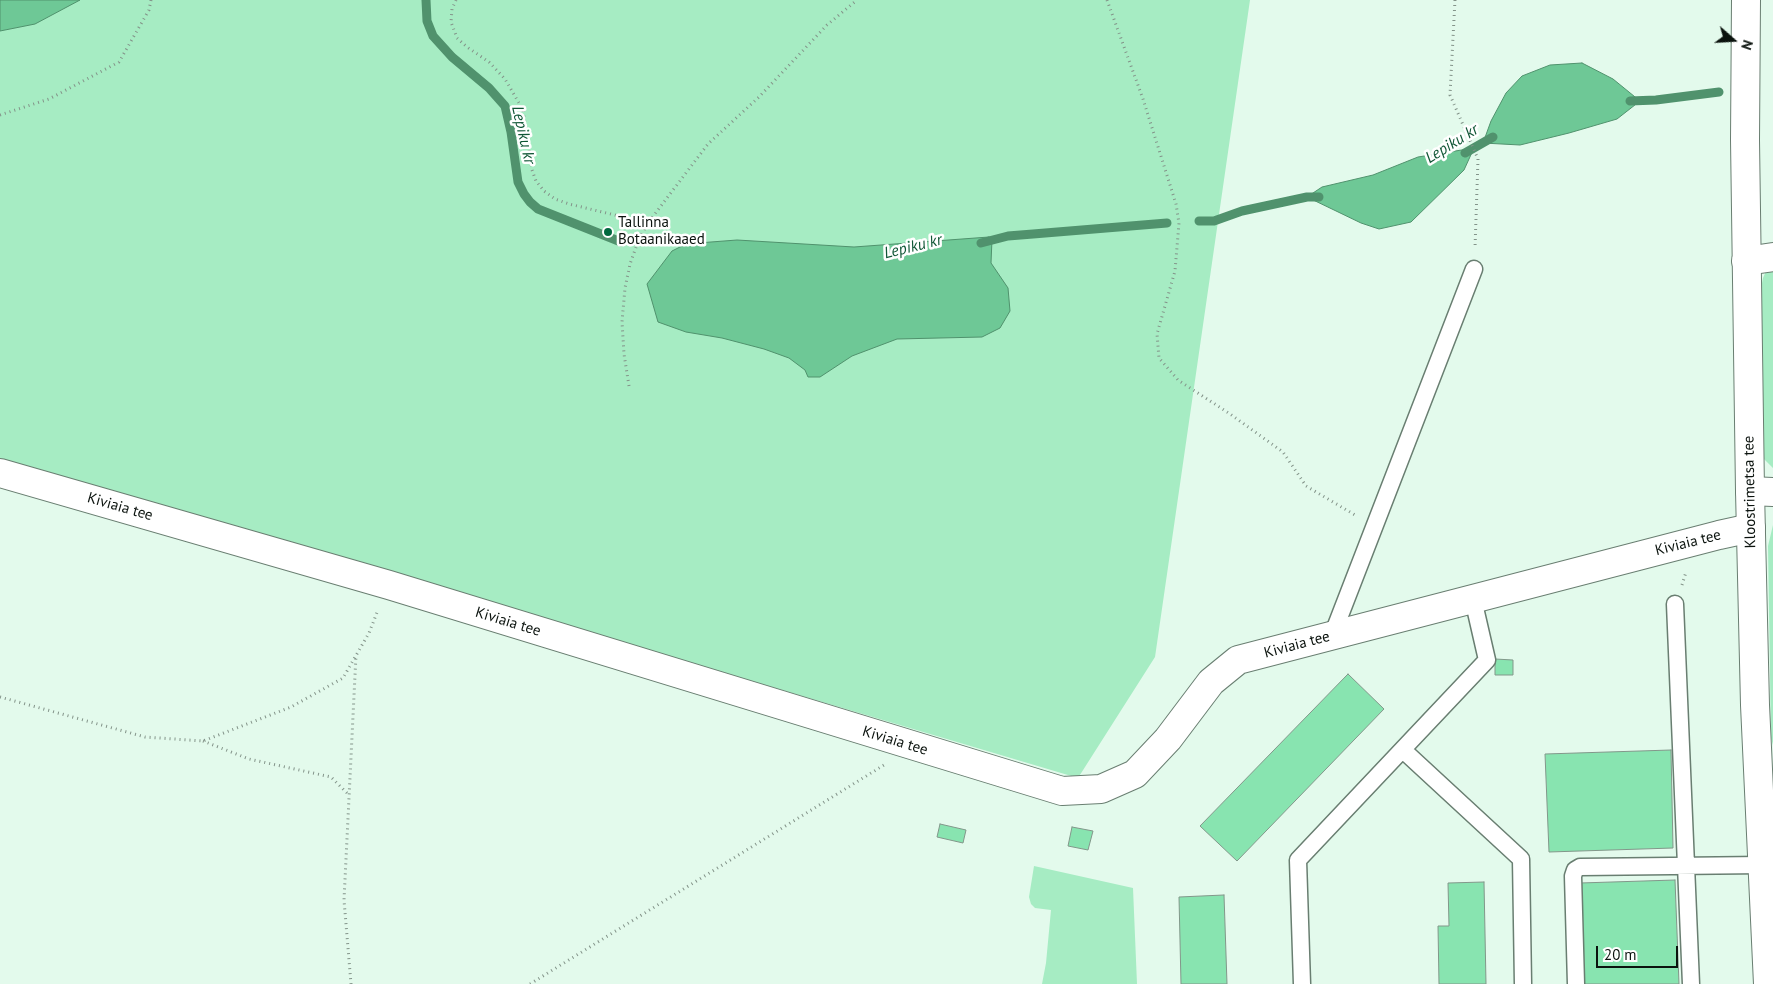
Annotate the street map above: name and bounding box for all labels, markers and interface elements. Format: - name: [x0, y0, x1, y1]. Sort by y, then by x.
- north arrow: [1708, 15, 1758, 65]
- text: N: [1737, 38, 1757, 52]
- water label: Lepiku kr: [507, 104, 539, 166]
- water label: Lepiku kr: [1422, 120, 1482, 168]
- place label: Tallinna Botaanikaaed: [618, 214, 705, 249]
- marker: Tallinna Botaanikaaed: [602, 226, 614, 238]
- water label: Lepiku kr: [882, 231, 944, 263]
- street label: Kloostrimetsa tee: [1740, 435, 1760, 549]
- street label: Kiviaia tee: [85, 489, 155, 525]
- street label: Kiviaia tee: [1653, 526, 1723, 560]
- street label: Kiviaia tee: [473, 604, 543, 640]
- street label: Kiviaia tee: [1262, 628, 1332, 662]
- street label: Kiviaia tee: [860, 723, 930, 759]
- scale bar: [1598, 936, 1680, 968]
- text: 20 m: [1604, 945, 1637, 964]

